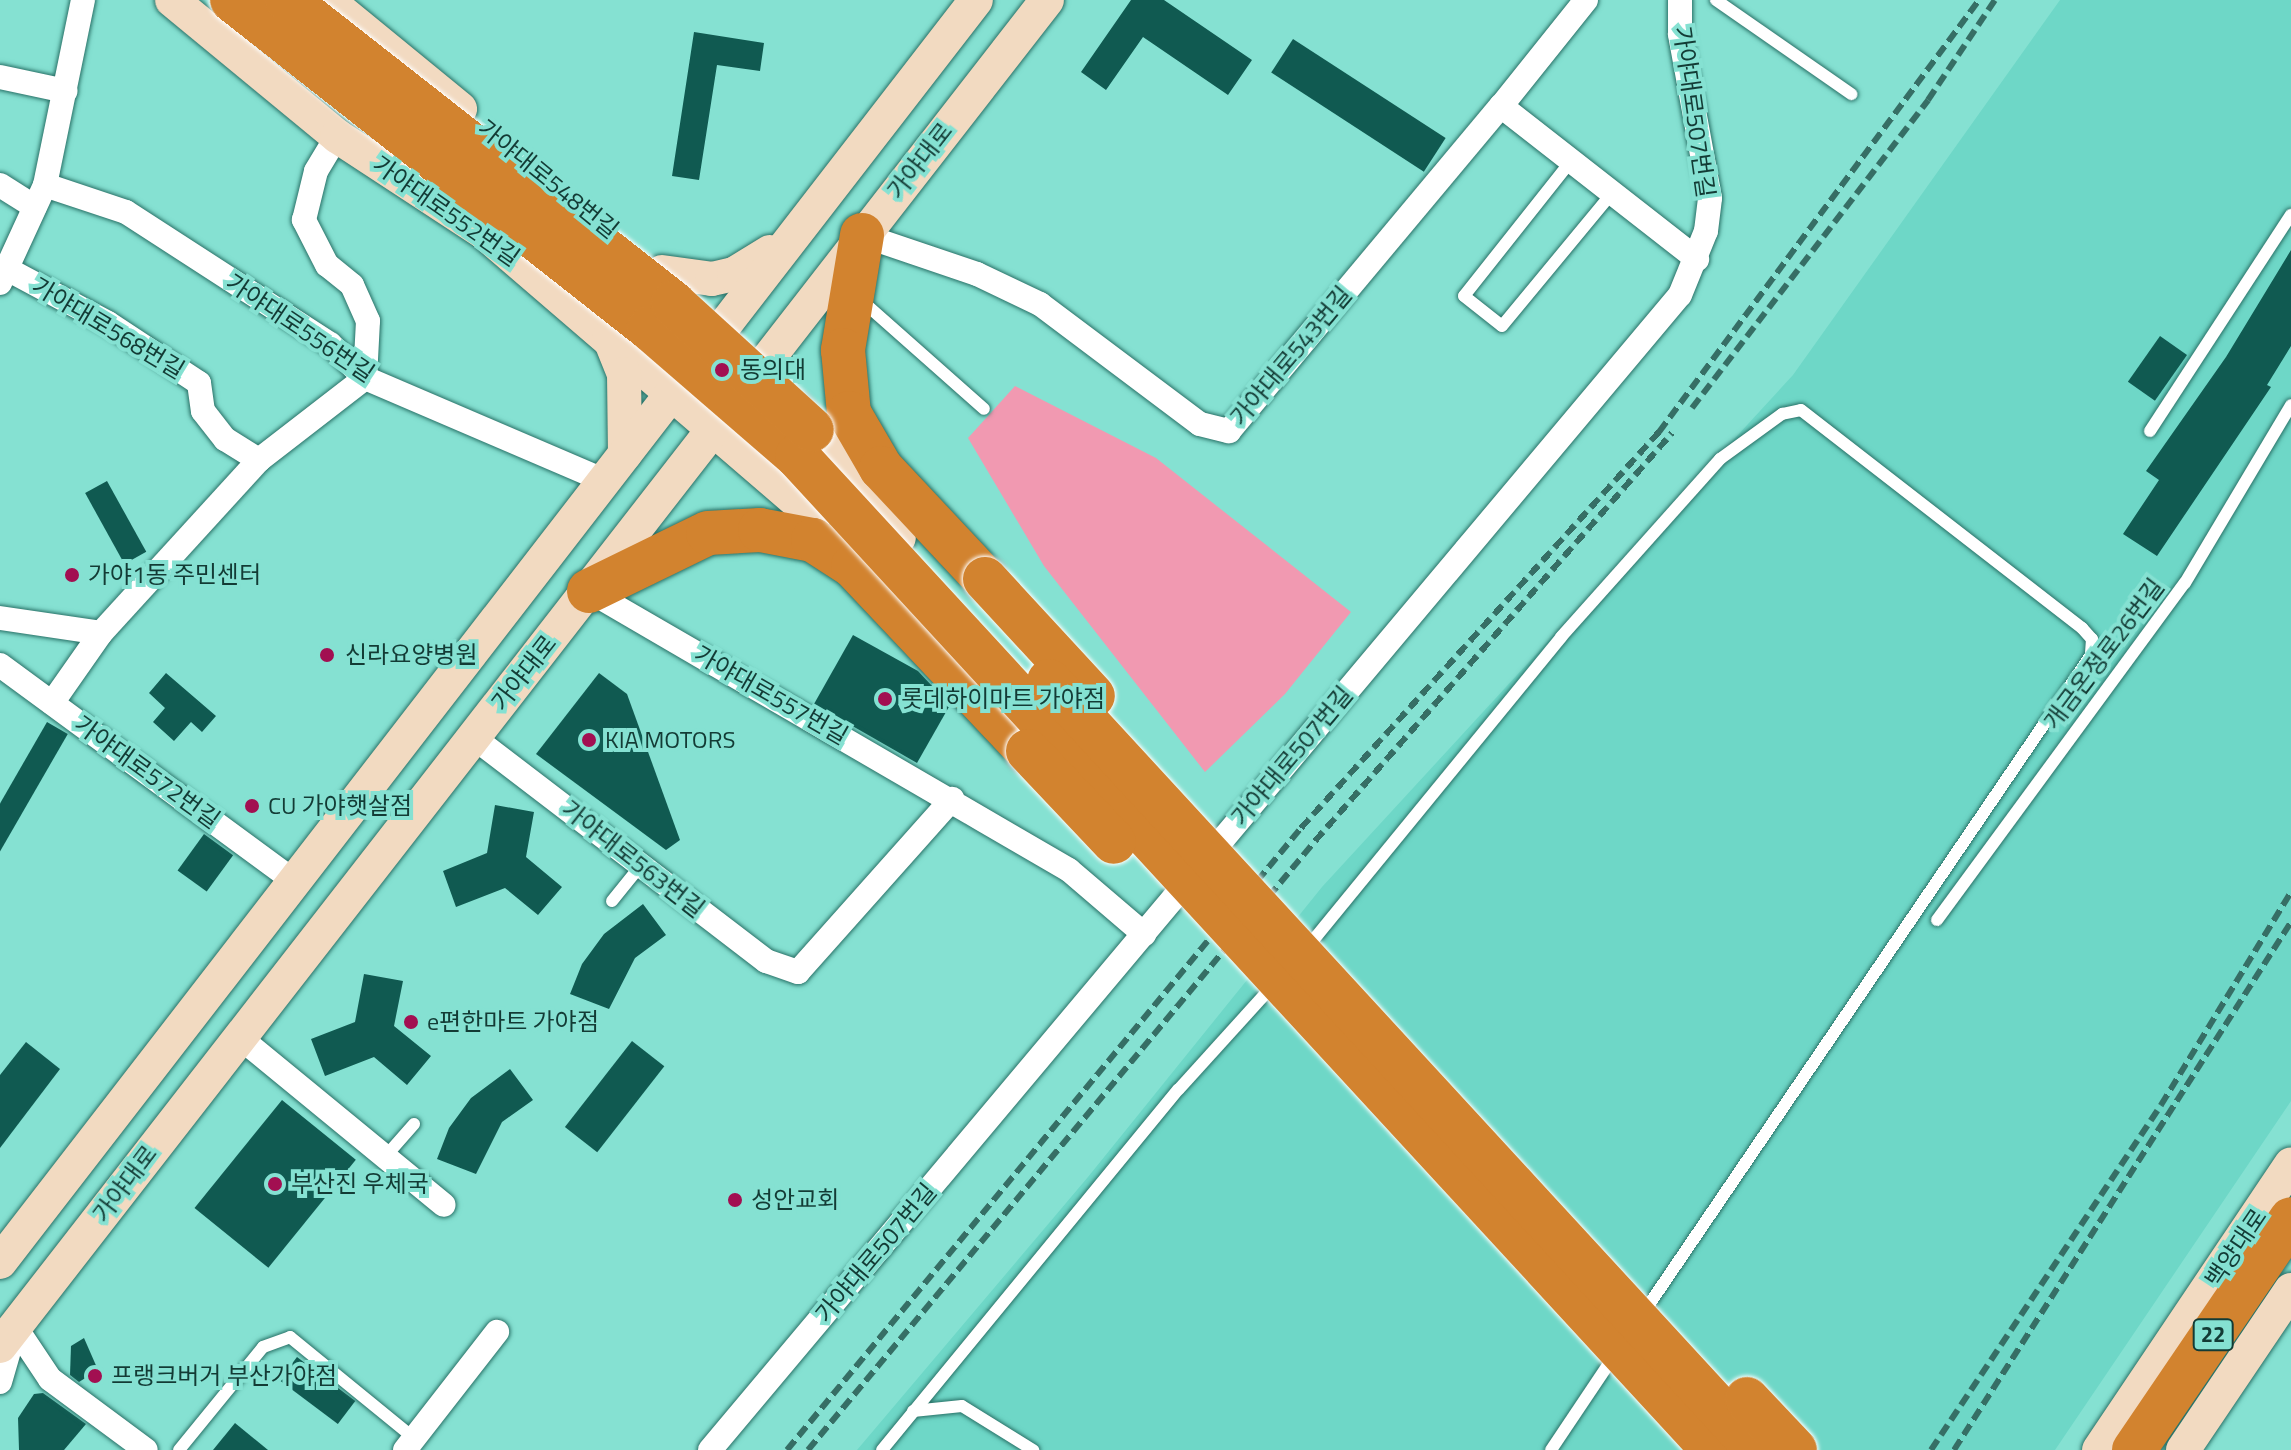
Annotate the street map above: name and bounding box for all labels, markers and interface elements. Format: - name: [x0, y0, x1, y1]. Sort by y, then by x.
- street label: 가야대로507번길: [1668, 24, 1720, 200]
- street label: 가야대로548번길: [472, 113, 624, 245]
- street label: 가야대로: [881, 117, 959, 205]
- street label: 가야대로552번길: [367, 150, 525, 272]
- street label: 가야대로556번길: [220, 268, 380, 388]
- street label: 가야대로568번길: [27, 271, 189, 385]
- street label: 가야대로543번길: [1224, 281, 1358, 431]
- place label: 동의대: [740, 356, 806, 384]
- marker: 동의대: [711, 359, 733, 381]
- place label: 가야1동 주민센터: [88, 561, 261, 589]
- marker: 가야1동 주민센터: [63, 566, 81, 584]
- street label: 개금온정로26번길: [2038, 573, 2170, 735]
- street label: 가야대로: [485, 629, 563, 717]
- street label: 가야대로557번길: [689, 639, 853, 751]
- place label: 신라요양병원: [345, 641, 477, 669]
- marker: 신라요양병원: [316, 644, 338, 666]
- street label: 가야대로507번길: [1225, 681, 1359, 831]
- place label: 롯데하이마트 가야점: [901, 685, 1105, 713]
- marker: 롯데하이마트 가야점: [876, 690, 894, 708]
- street label: 가야대로572번길: [69, 710, 225, 834]
- place label: KIA MOTORS: [605, 726, 735, 754]
- marker: KIA MOTORS: [580, 731, 598, 749]
- place label: CU 가야햇살점: [268, 792, 412, 820]
- street label: 가야대로563번길: [556, 794, 710, 924]
- marker: CU 가야햇살점: [243, 797, 261, 815]
- place label: e편한마트 가야점: [427, 1008, 599, 1036]
- marker: e편한마트 가야점: [402, 1013, 420, 1031]
- street label: 가야대로: [87, 1140, 163, 1228]
- place label: 부산진 우체국: [291, 1170, 429, 1198]
- marker: 부산진 우체국: [266, 1175, 284, 1193]
- street label: 가야대로507번길: [809, 1178, 943, 1328]
- place label: 성안교회: [751, 1186, 839, 1214]
- marker: 성안교회: [726, 1191, 744, 1209]
- street label: 백양대로: [2199, 1203, 2273, 1293]
- road number: 22: [2191, 1317, 2235, 1353]
- place label: 프랭크버거 부산가야점: [111, 1362, 337, 1390]
- marker: 프랭크버거 부산가야점: [86, 1367, 104, 1385]

